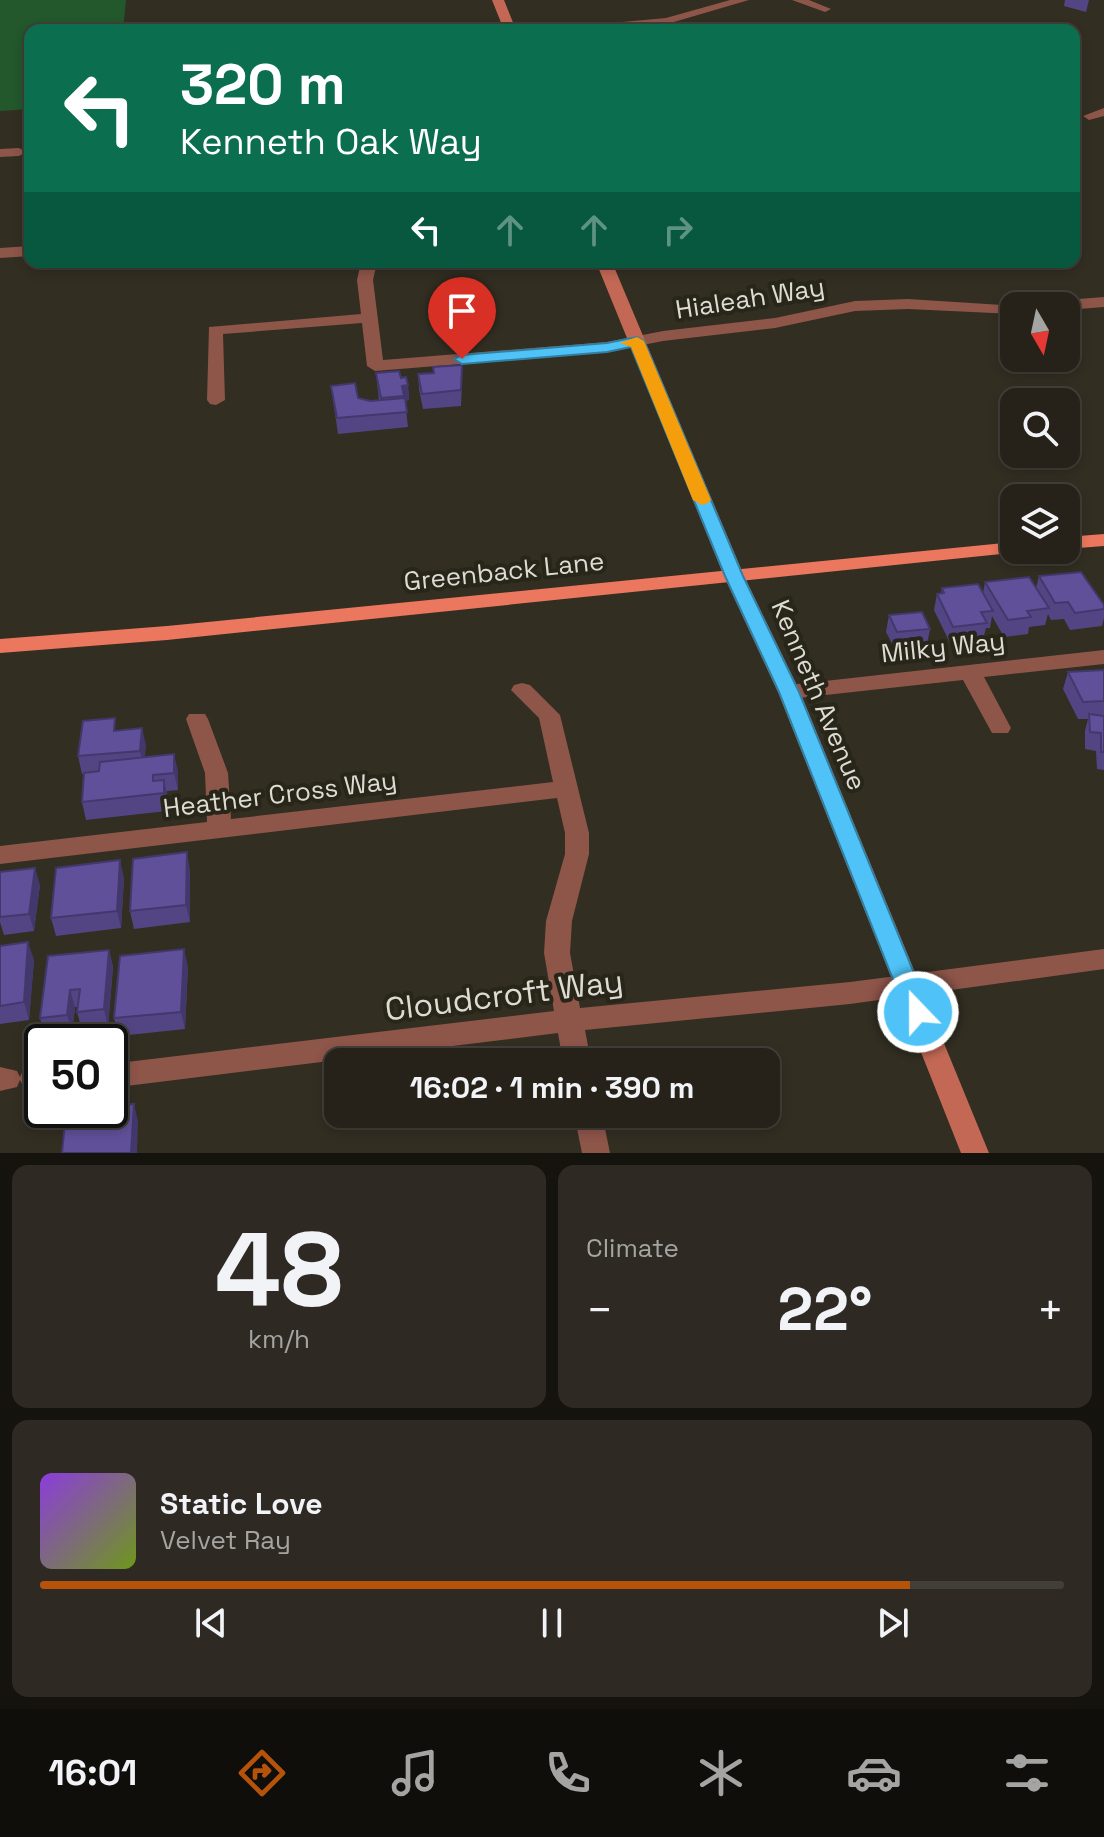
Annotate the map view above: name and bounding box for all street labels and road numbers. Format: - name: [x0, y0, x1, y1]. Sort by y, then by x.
- street label: Hialeah Way: [673, 269, 827, 327]
- street label: Greenback Lane: [402, 544, 606, 598]
- street label: Kenneth Avenue: [764, 595, 874, 795]
- street label: Milky Way: [879, 624, 1007, 670]
- street label: Heather Cross Way: [161, 763, 399, 825]
- street label: Cloudcroft Way: [383, 961, 625, 1029]

